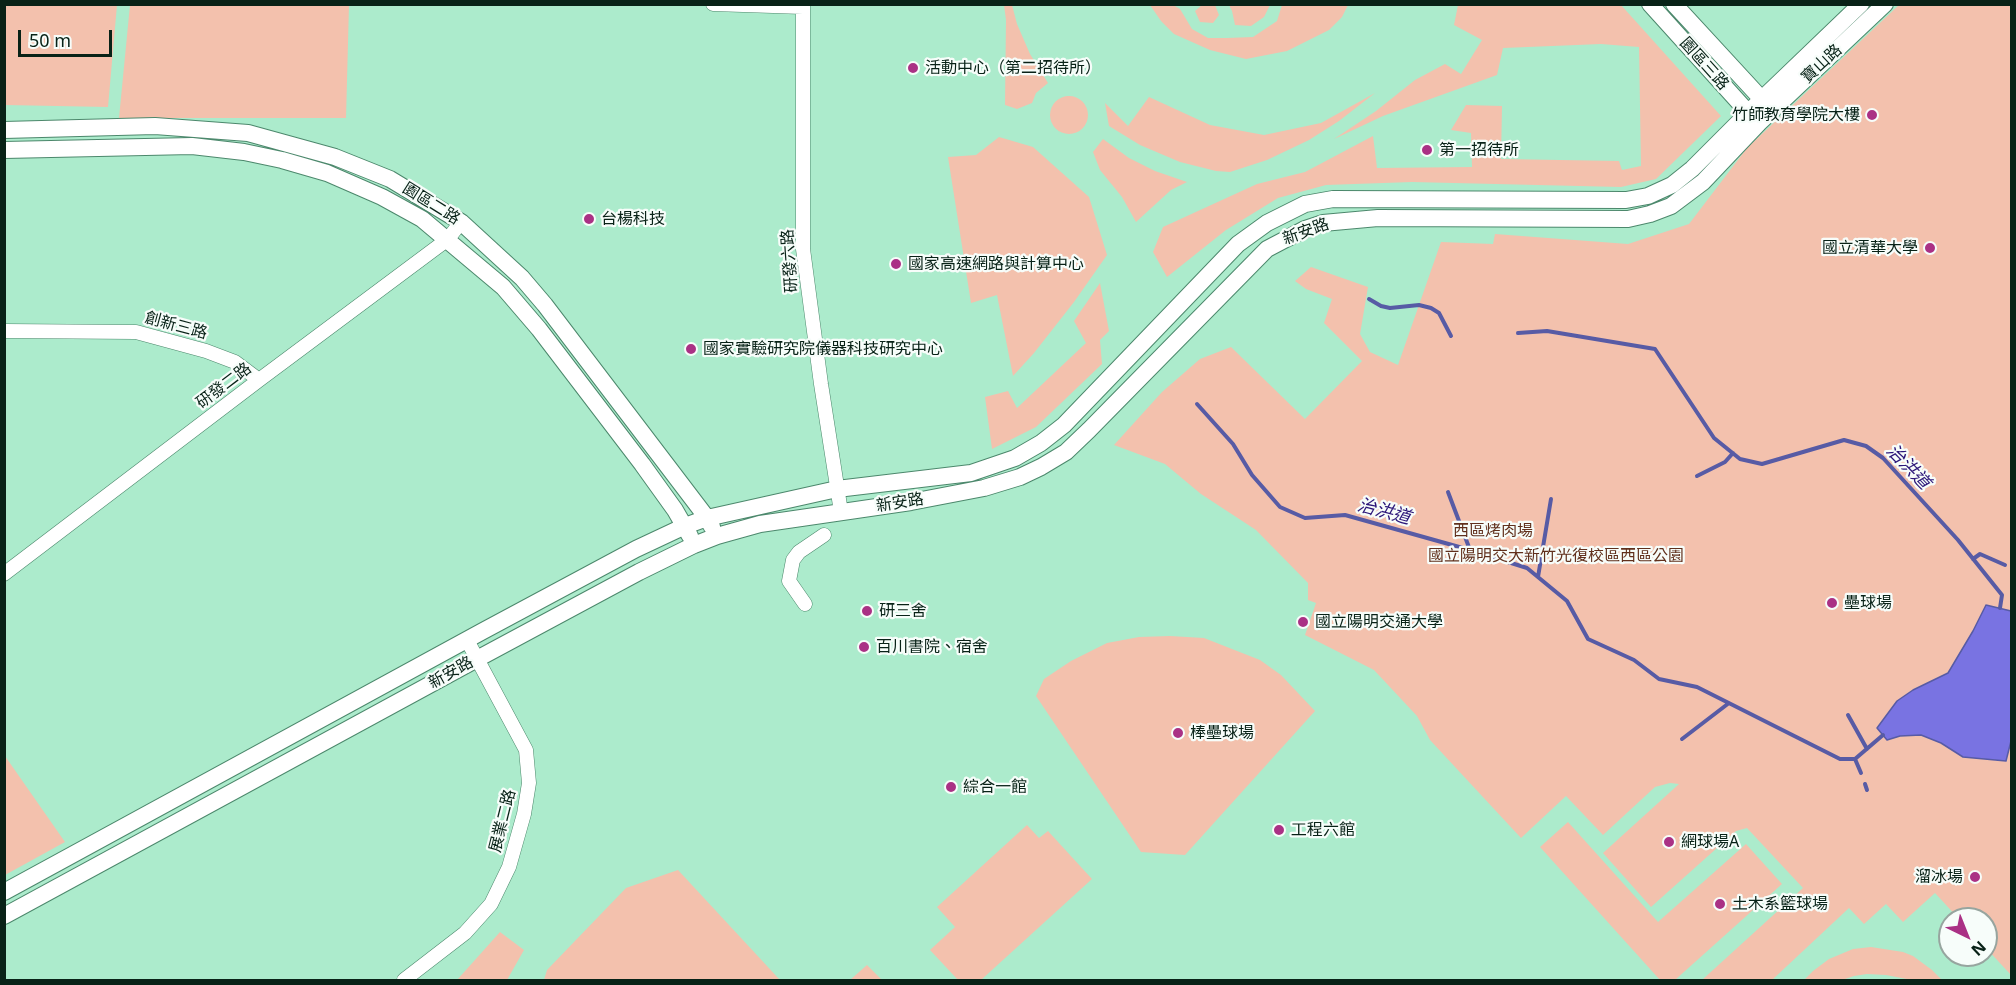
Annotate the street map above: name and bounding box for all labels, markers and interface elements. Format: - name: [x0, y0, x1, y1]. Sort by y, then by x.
- scale bar: [21, 18, 116, 56]
- text: 50 m: [29, 28, 71, 52]
- street label: 園區三路: [1675, 34, 1733, 94]
- street label: 寶山路: [1798, 41, 1846, 87]
- place label: 活動中心（第二招待所）: [925, 58, 1101, 78]
- marker: 活動中心（第二招待所）: [906, 61, 920, 75]
- place label: 竹師教育學院大樓: [1732, 105, 1860, 125]
- marker: 竹師教育學院大樓: [1865, 108, 1879, 122]
- place label: 第一招待所: [1439, 140, 1519, 160]
- marker: 第一招待所: [1420, 143, 1434, 157]
- street label: 園區二路: [399, 179, 463, 229]
- place label: 台楊科技: [601, 209, 665, 229]
- marker: 台楊科技: [582, 212, 596, 226]
- street label: 新安路: [1280, 215, 1332, 249]
- street label: 研發六路: [778, 228, 802, 294]
- place label: 國立清華大學: [1822, 238, 1918, 258]
- marker: 國立清華大學: [1923, 241, 1937, 255]
- place label: 國家高速網路與計算中心: [908, 254, 1084, 274]
- marker: 國家高速網路與計算中心: [889, 257, 903, 271]
- street label: 創新三路: [143, 308, 209, 344]
- place label: 國家實驗研究院儀器科技研究中心: [703, 339, 943, 359]
- marker: 國家實驗研究院儀器科技研究中心: [684, 342, 698, 356]
- street label: 研發二路: [193, 359, 255, 413]
- water label: 治洪道: [1881, 440, 1935, 494]
- street label: 新安路: [875, 490, 925, 516]
- water label: 治洪道: [1355, 495, 1413, 529]
- park label: 西區烤肉場: [1453, 521, 1533, 541]
- park label: 國立陽明交大新竹光復校區西區公園: [1428, 546, 1684, 566]
- place label: 壘球場: [1844, 593, 1892, 613]
- marker: 壘球場: [1825, 596, 1839, 610]
- place label: 研三舍: [879, 601, 927, 621]
- marker: 研三舍: [860, 604, 874, 618]
- place label: 國立陽明交通大學: [1315, 612, 1443, 632]
- marker: 國立陽明交通大學: [1296, 615, 1310, 629]
- place label: 百川書院、宿舍: [876, 637, 988, 657]
- marker: 百川書院、宿舍: [857, 640, 871, 654]
- street label: 新安路: [425, 653, 477, 693]
- place label: 棒壘球場: [1190, 723, 1254, 743]
- marker: 棒壘球場: [1171, 726, 1185, 740]
- place label: 綜合一館: [963, 777, 1027, 797]
- marker: 綜合一館: [944, 780, 958, 794]
- street label: 展業二路: [486, 788, 520, 854]
- place label: 工程六館: [1291, 820, 1355, 840]
- marker: 工程六館: [1272, 823, 1286, 837]
- place label: 網球場A: [1681, 832, 1739, 852]
- marker: 網球場A: [1662, 835, 1676, 849]
- place label: 溜冰場: [1915, 867, 1963, 887]
- marker: 溜冰場: [1968, 870, 1982, 884]
- place label: 土木系籃球場: [1732, 894, 1828, 914]
- marker: 土木系籃球場: [1713, 897, 1727, 911]
- north arrow: [1938, 907, 1998, 967]
- text: N: [1967, 936, 1991, 961]

